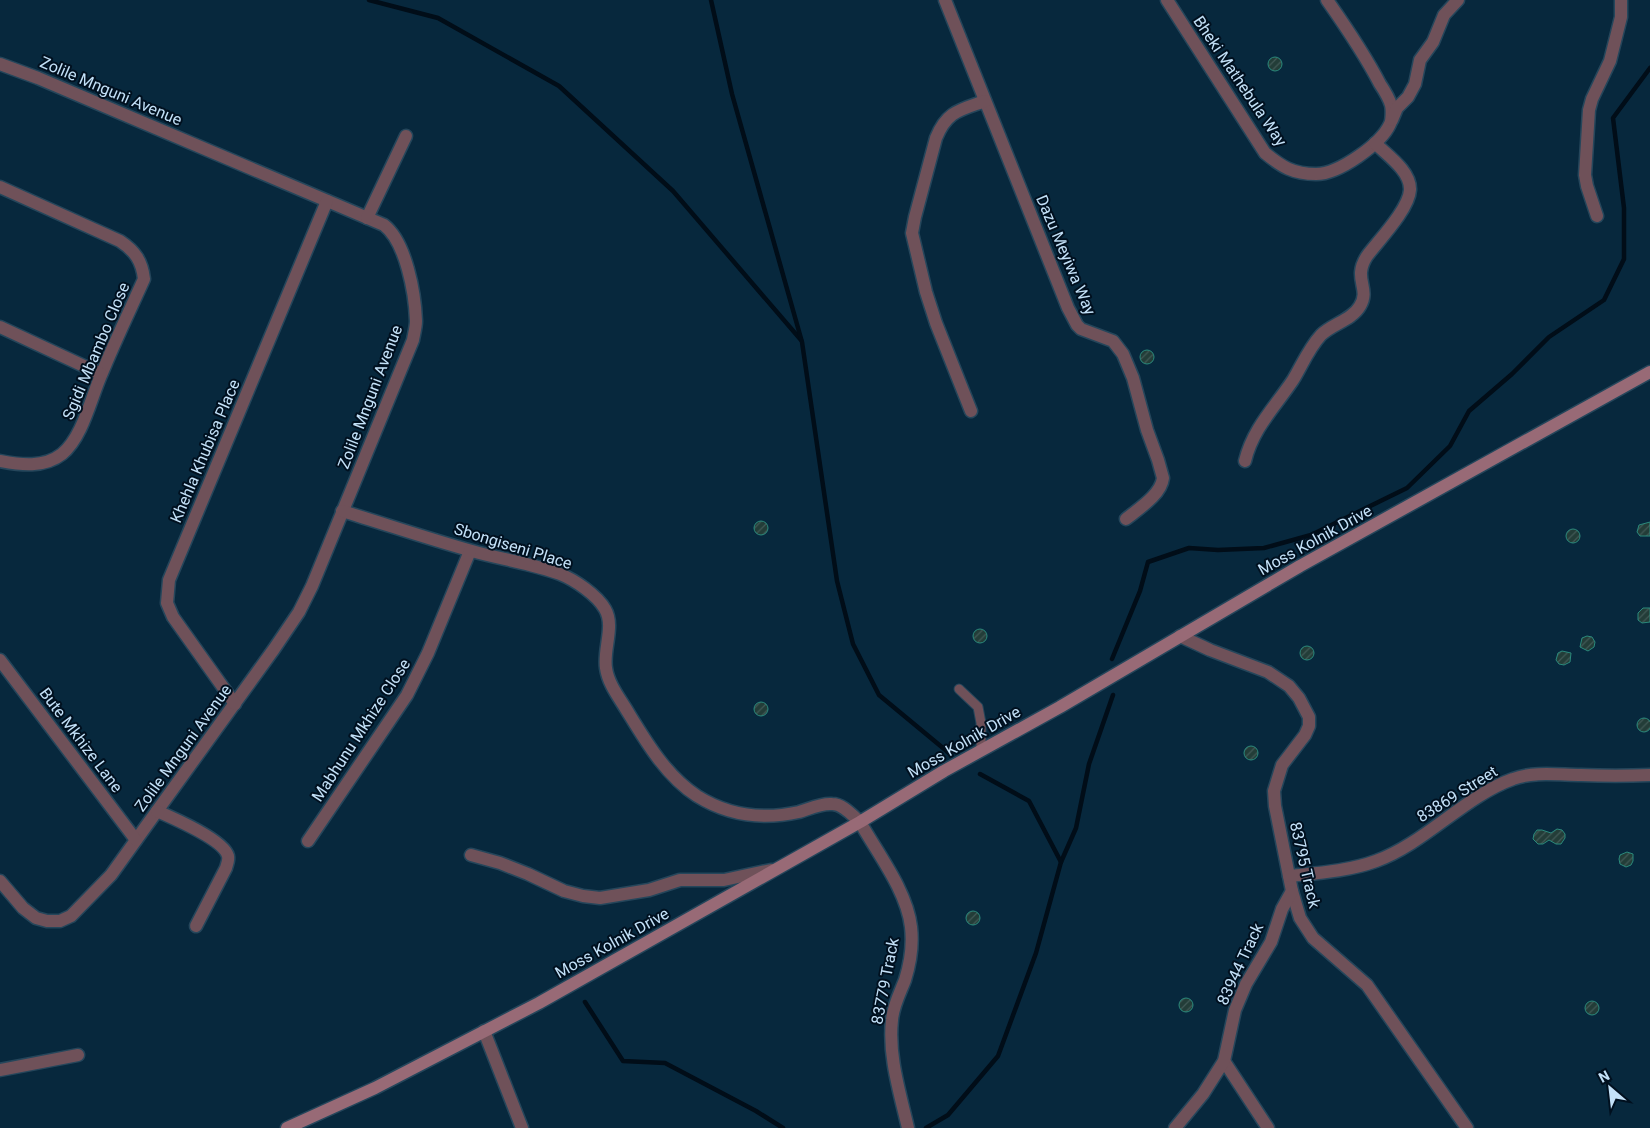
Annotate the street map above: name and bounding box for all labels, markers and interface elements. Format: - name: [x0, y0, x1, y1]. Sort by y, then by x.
- street label: Bheki Mathebula Way: [1189, 12, 1291, 150]
- street label: Zolile Mnguni Avenue: [37, 53, 185, 129]
- street label: Dazu Meyiwa Way: [1032, 192, 1100, 318]
- street label: Sgidi Mbambo Close: [58, 280, 134, 422]
- street label: Zolile Mnguni Avenue: [334, 323, 406, 471]
- street label: Khehla Khubisa Place: [166, 377, 244, 525]
- street label: Moss Kolnik Drive: [1255, 501, 1375, 579]
- street label: Sbongiseni Place: [452, 519, 574, 573]
- street label: Mabhunu Mkhize Close: [308, 655, 414, 805]
- street label: Zolile Mnguni Avenue: [131, 681, 235, 815]
- street label: Bute Mkhize Lane: [35, 684, 127, 796]
- street label: Moss Kolnik Drive: [904, 702, 1024, 782]
- street label: 83869 Street: [1413, 762, 1501, 826]
- street label: 83795 Track: [1286, 820, 1324, 911]
- street label: Moss Kolnik Drive: [552, 904, 672, 982]
- street label: 83944 Track: [1213, 919, 1268, 1008]
- street label: 83779 Track: [867, 935, 903, 1026]
- north arrow: [1585, 1063, 1635, 1113]
- text: N: [1596, 1067, 1612, 1086]

